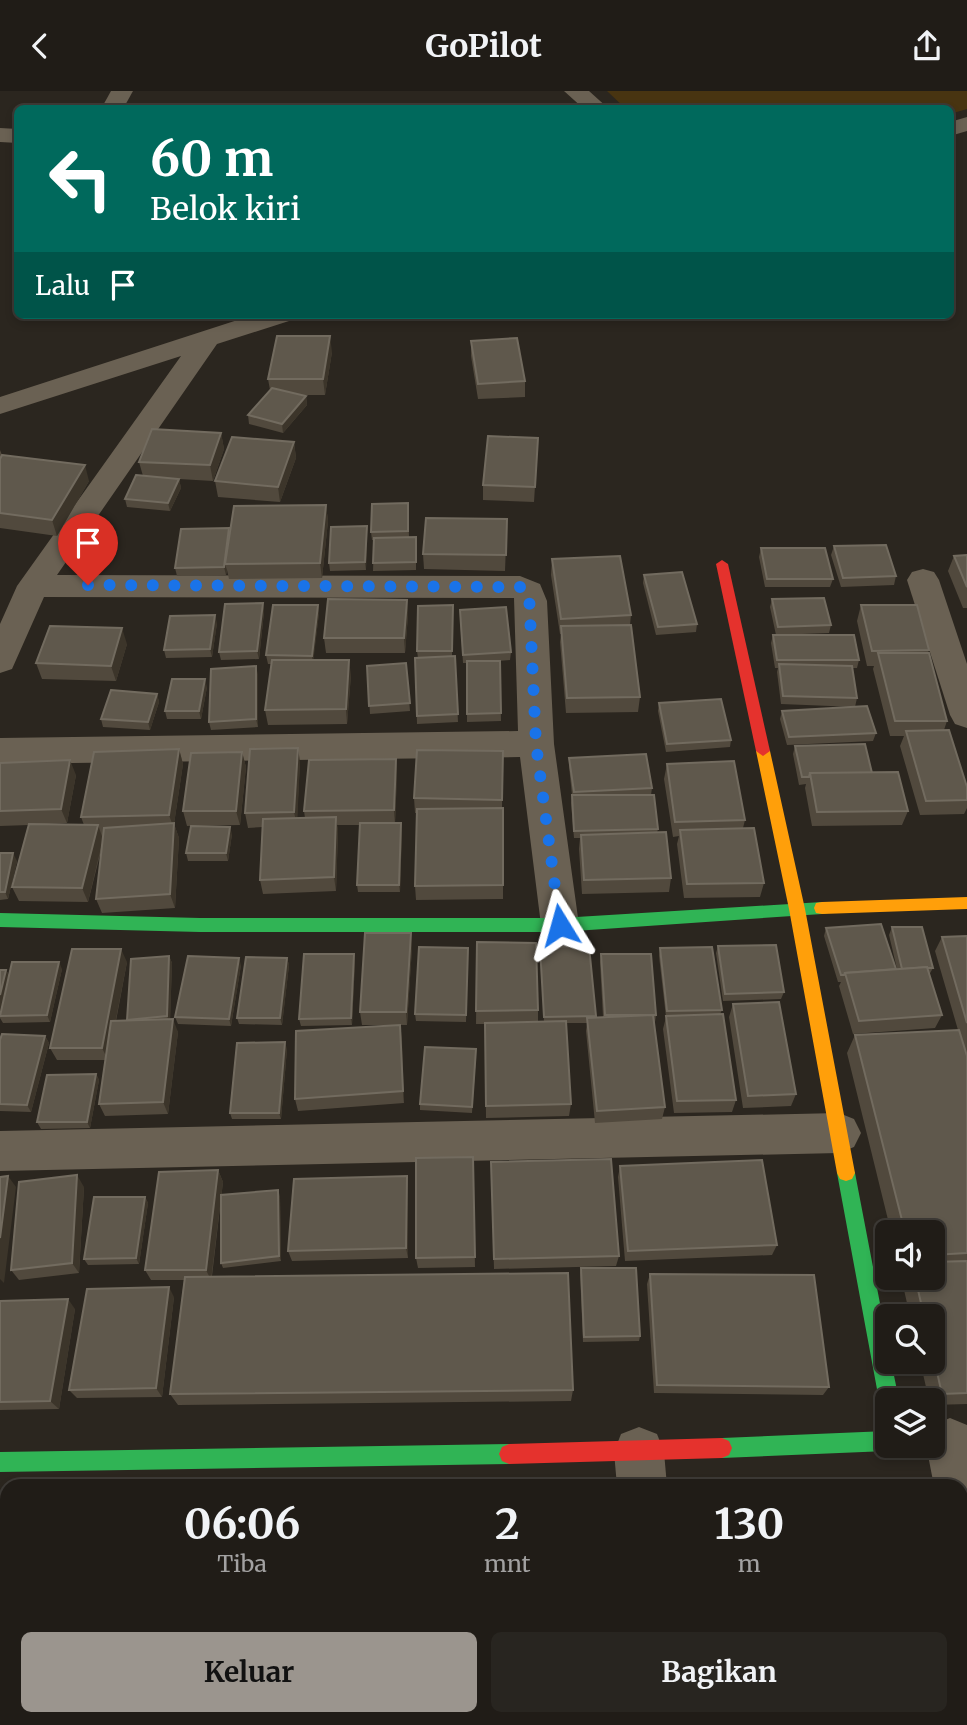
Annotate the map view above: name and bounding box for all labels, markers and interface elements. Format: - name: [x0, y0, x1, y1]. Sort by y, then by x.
- text: GoPilot: [425, 26, 542, 66]
- icon: back: [21, 27, 59, 65]
- icon: share: [908, 27, 946, 65]
- text: 60 m: [150, 128, 273, 189]
- icon: left: [35, 133, 126, 224]
- text: Belok kiri: [150, 189, 301, 229]
- icon: arrive: [104, 266, 142, 304]
- text: Lalu: [35, 269, 90, 302]
- pin: [58, 513, 118, 585]
- icon: arrive: [69, 524, 107, 562]
- position arrow: [523, 888, 597, 962]
- map controls: [875, 1220, 945, 1458]
- button: sound: [875, 1220, 945, 1290]
- button: search: [875, 1304, 945, 1374]
- button: layers: [875, 1388, 945, 1458]
- text: 06:06: [184, 1498, 300, 1550]
- text: 2: [495, 1498, 520, 1550]
- text: 130: [714, 1498, 784, 1550]
- text: Tiba: [217, 1549, 267, 1578]
- text: mnt: [484, 1549, 531, 1578]
- text: m: [738, 1549, 761, 1578]
- button: Keluar: [21, 1632, 477, 1712]
- button: Bagikan: [491, 1632, 947, 1712]

